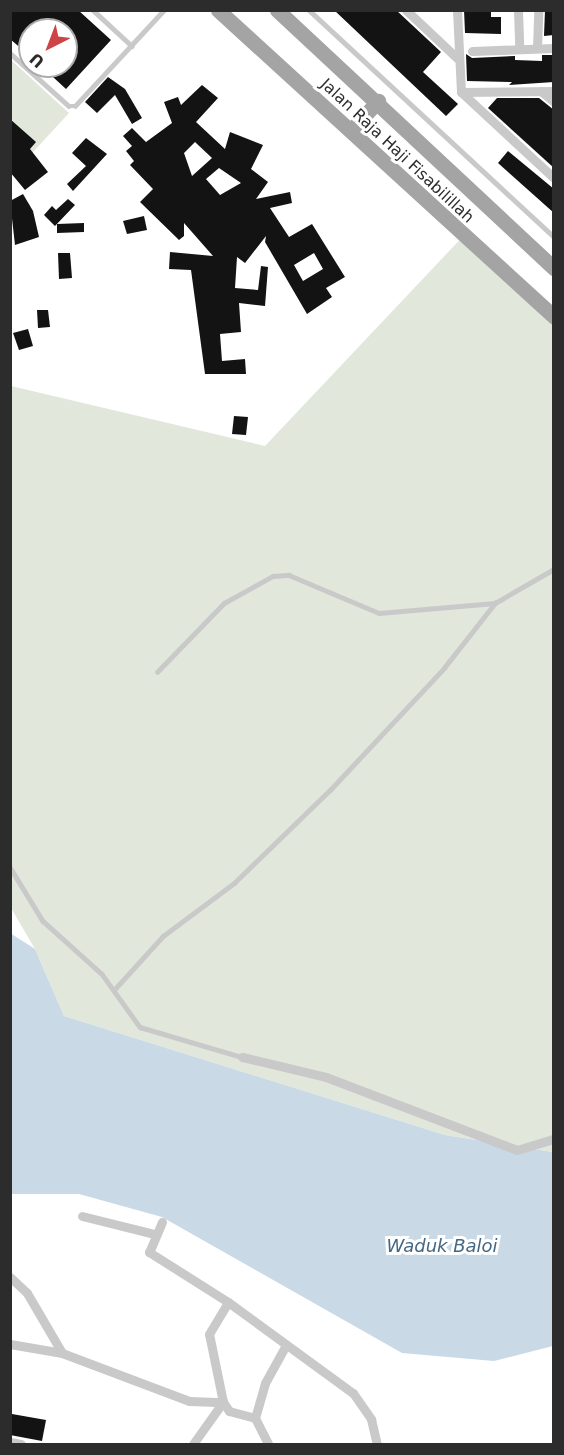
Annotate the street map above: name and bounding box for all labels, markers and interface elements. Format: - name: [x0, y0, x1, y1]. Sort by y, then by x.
- north arrow: [18, 18, 78, 78]
- text: U: [26, 49, 48, 72]
- street label: Jalan Raja Haji Fisabilillah: [316, 75, 478, 227]
- water label: Waduk Baloi: [386, 1235, 498, 1257]

